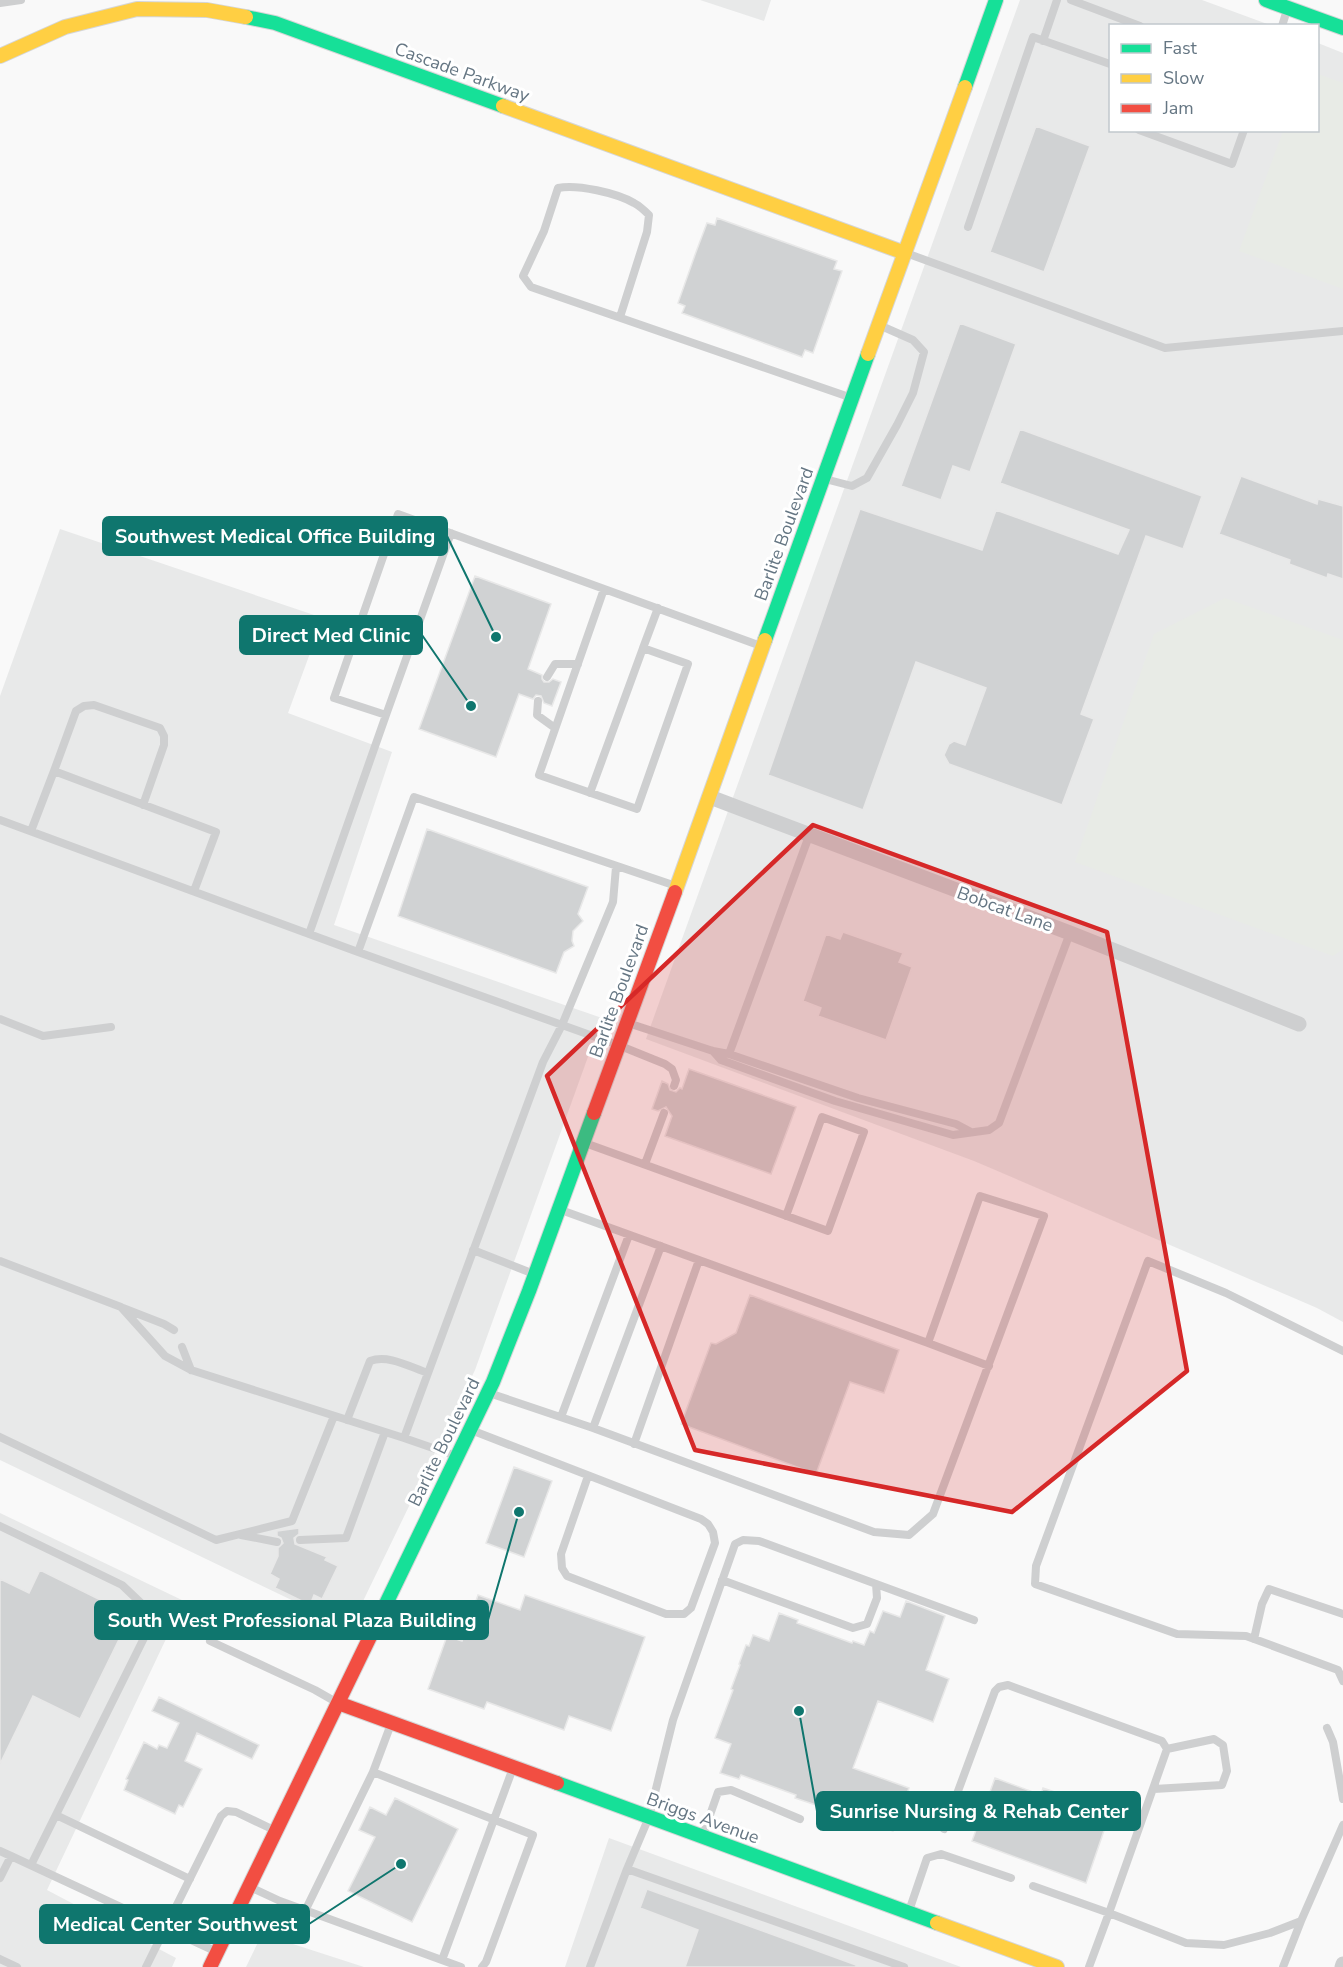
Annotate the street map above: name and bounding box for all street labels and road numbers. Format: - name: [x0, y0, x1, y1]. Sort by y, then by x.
- street label: Cascade Parkway: [391, 36, 533, 108]
- street label: Barlite Boulevard: [749, 464, 819, 604]
- street label: Bobcat Lane: [954, 881, 1056, 937]
- street label: Barlite Boulevard: [584, 921, 654, 1061]
- street label: Barlite Boulevard: [402, 1374, 486, 1510]
- street label: Briggs Avenue: [643, 1786, 763, 1850]

